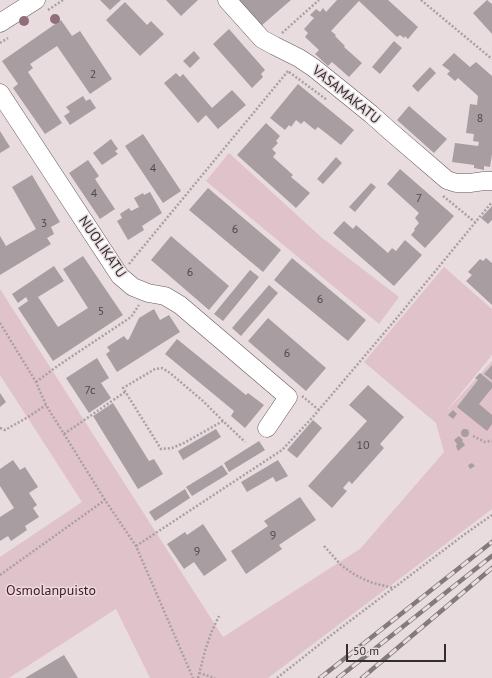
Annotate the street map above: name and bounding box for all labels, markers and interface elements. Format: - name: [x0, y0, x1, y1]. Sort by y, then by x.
- street label: VASAMAKATU: [309, 62, 383, 128]
- house number: 2: [90, 68, 96, 82]
- house number: 8: [477, 112, 483, 126]
- house number: 4: [150, 162, 156, 176]
- house number: 4: [91, 187, 97, 201]
- house number: 7: [416, 192, 422, 206]
- street label: NUOLIKATU: [75, 213, 129, 281]
- house number: 3: [41, 217, 47, 231]
- house number: 6: [232, 223, 238, 237]
- house number: 6: [187, 266, 193, 280]
- house number: 6: [317, 293, 323, 307]
- house number: 5: [98, 305, 104, 319]
- house number: 6: [284, 347, 290, 361]
- house number: 7c: [84, 384, 96, 398]
- house number: 10: [356, 439, 370, 453]
- house number: 9: [270, 529, 276, 543]
- house number: 9: [194, 545, 200, 559]
- park label: Osmolanpuisto: [6, 583, 96, 599]
- scale bar: [348, 636, 448, 662]
- text: 50 m: [353, 643, 379, 658]

